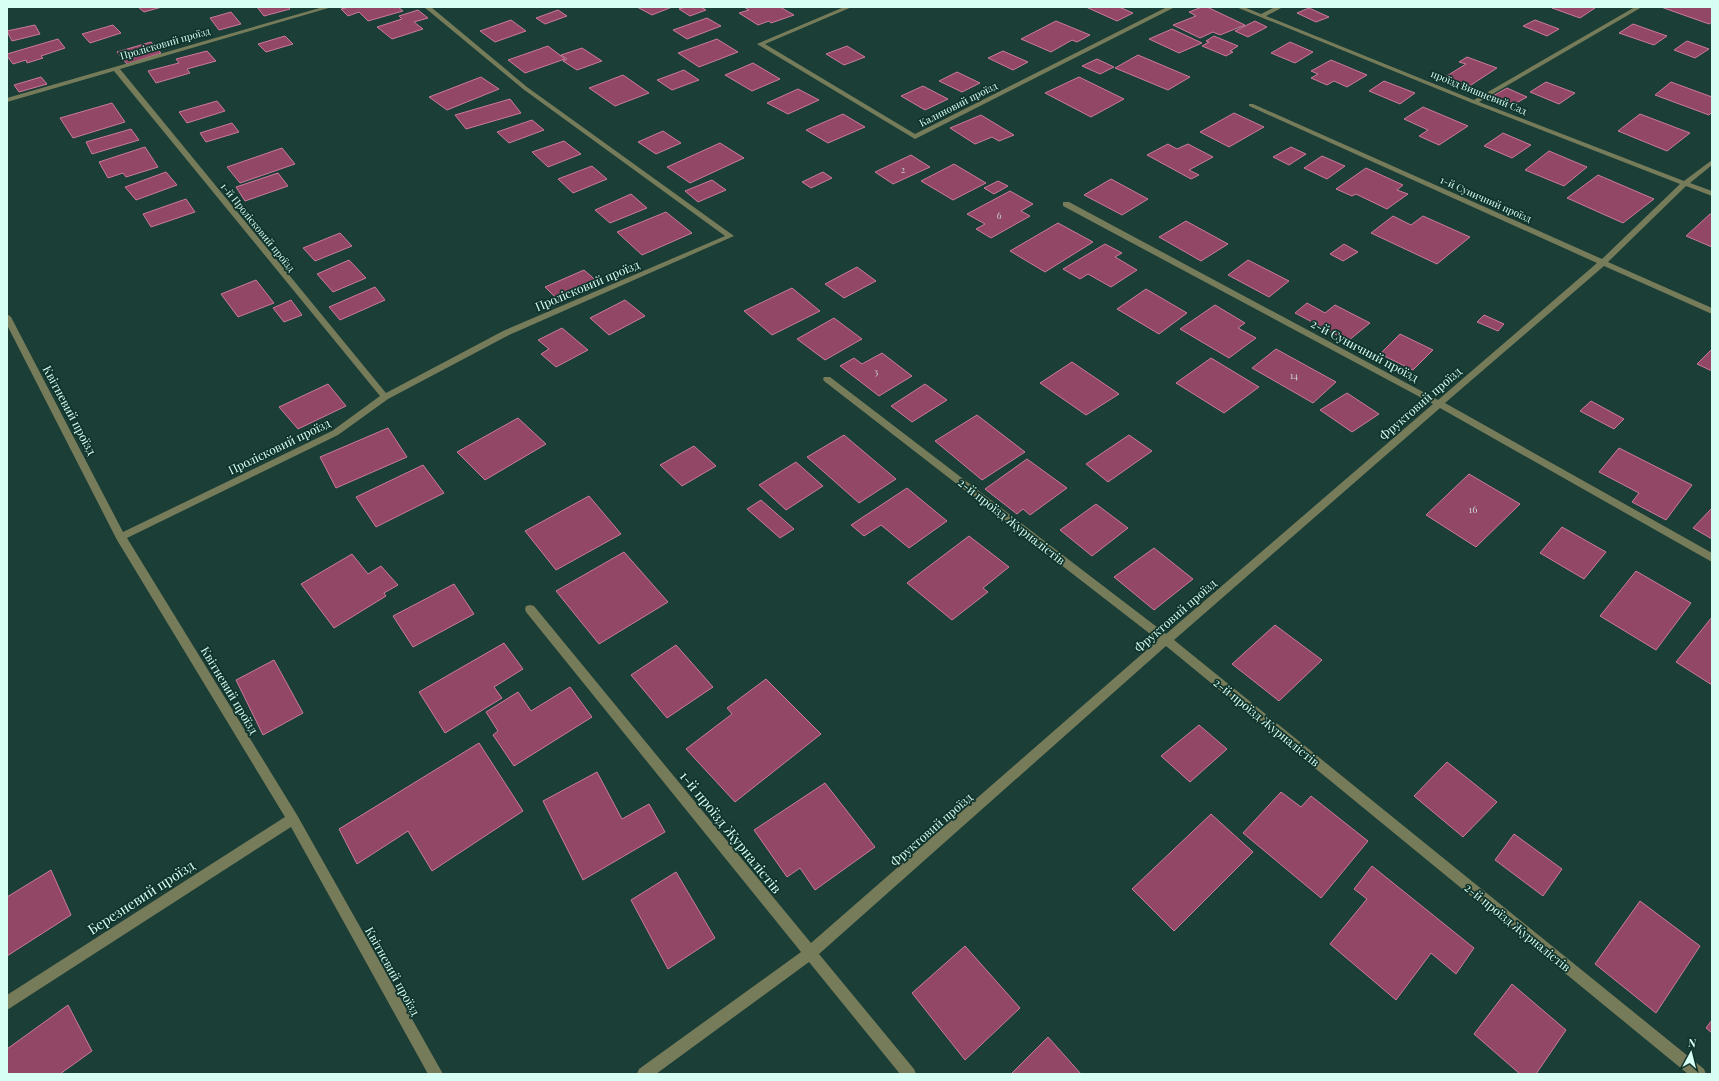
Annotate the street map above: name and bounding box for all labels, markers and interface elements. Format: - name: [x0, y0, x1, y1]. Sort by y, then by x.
- street label: Пролісковий проїзд: [118, 23, 212, 63]
- street label: проїзд Вишневий Сад: [1429, 66, 1530, 118]
- street label: Калиновий проїзд: [917, 78, 1000, 130]
- house number: 2: [901, 163, 905, 175]
- street label: 1-й Суничний проїзд: [1438, 173, 1535, 226]
- street label: 1-й Пролісковий проїзд: [218, 180, 299, 275]
- house number: 6: [997, 209, 1002, 221]
- street label: Пролісковий проїзд: [532, 255, 642, 314]
- street label: 2-й Суничний проїзд: [1308, 315, 1422, 386]
- street label: Квітневий проїзд: [40, 362, 101, 458]
- street label: Фруктовий проїзд: [1376, 362, 1465, 443]
- house number: 3: [874, 364, 879, 378]
- house number: 14: [1290, 368, 1298, 382]
- street label: Пролісковий проїзд: [225, 414, 333, 478]
- street label: 2-й проїзд Журналістів: [955, 474, 1069, 568]
- house number: 16: [1469, 502, 1477, 516]
- street label: Фруктовий проїзд: [1131, 574, 1220, 655]
- street label: Квітневий проїзд: [198, 643, 263, 737]
- street label: 2-й проїзд Журналістів: [1211, 674, 1324, 770]
- street label: 1-й проїзд Журналістів: [676, 767, 786, 897]
- street label: Фруктовий проїзд: [887, 788, 976, 869]
- street label: Березневий проїзд: [84, 855, 199, 939]
- street label: 2-й проїзд Журналістів: [1462, 879, 1575, 975]
- street label: Квітневий проїзд: [362, 924, 424, 1019]
- north arrow: [1671, 1033, 1711, 1073]
- text: N: [1687, 1035, 1697, 1051]

